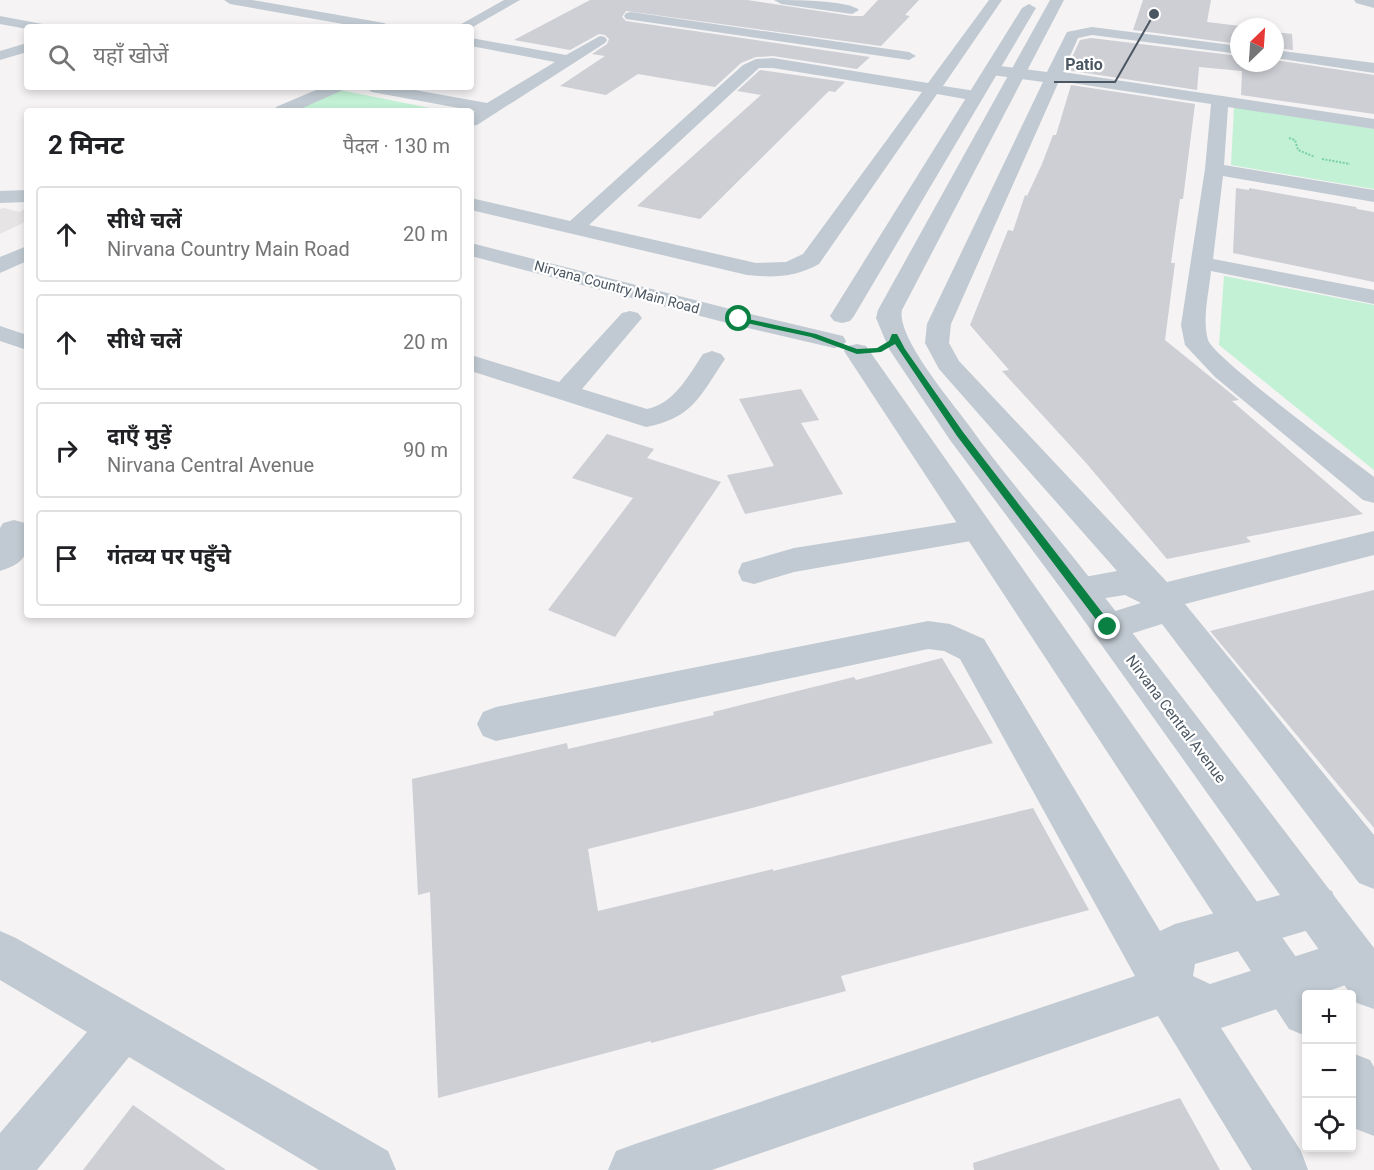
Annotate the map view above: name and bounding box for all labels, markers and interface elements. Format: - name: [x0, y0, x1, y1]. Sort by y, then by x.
- north arrow: [1230, 18, 1284, 72]
- search box: [24, 24, 474, 90]
- icon: search: [45, 41, 78, 74]
- text: यहाँ खोजें: [93, 43, 169, 68]
- callout: Patio: [1054, 48, 1115, 82]
- text: Patio: [1065, 55, 1103, 74]
- text: 2 मिनट: [48, 130, 124, 160]
- text: पैदल · 130 m: [343, 134, 450, 158]
- text: सीधे चलें: [107, 208, 182, 233]
- icon: ahead: [50, 218, 83, 251]
- text: 20 m: [403, 222, 448, 246]
- text: Nirvana Country Main Road: [107, 237, 350, 261]
- street label: Nirvana Country Main Road: [533, 257, 701, 317]
- route start: [725, 305, 751, 331]
- icon: ahead: [50, 326, 83, 359]
- text: सीधे चलें: [107, 328, 182, 353]
- text: 20 m: [403, 330, 448, 354]
- text: दाएँ मुड़ें: [107, 424, 172, 449]
- icon: right: [50, 434, 83, 467]
- text: 90 m: [403, 438, 448, 462]
- text: Nirvana Central Avenue: [107, 453, 314, 477]
- icon: arrive: [50, 542, 83, 575]
- text: गंतव्य पर पहुँचे: [107, 544, 231, 569]
- route end: [1094, 613, 1120, 639]
- street label: Nirvana Central Avenue: [1122, 652, 1230, 786]
- map controls: [1302, 990, 1356, 1152]
- button: +: [1302, 990, 1356, 1044]
- button: −: [1302, 1044, 1356, 1098]
- button: locate: [1302, 1098, 1356, 1152]

